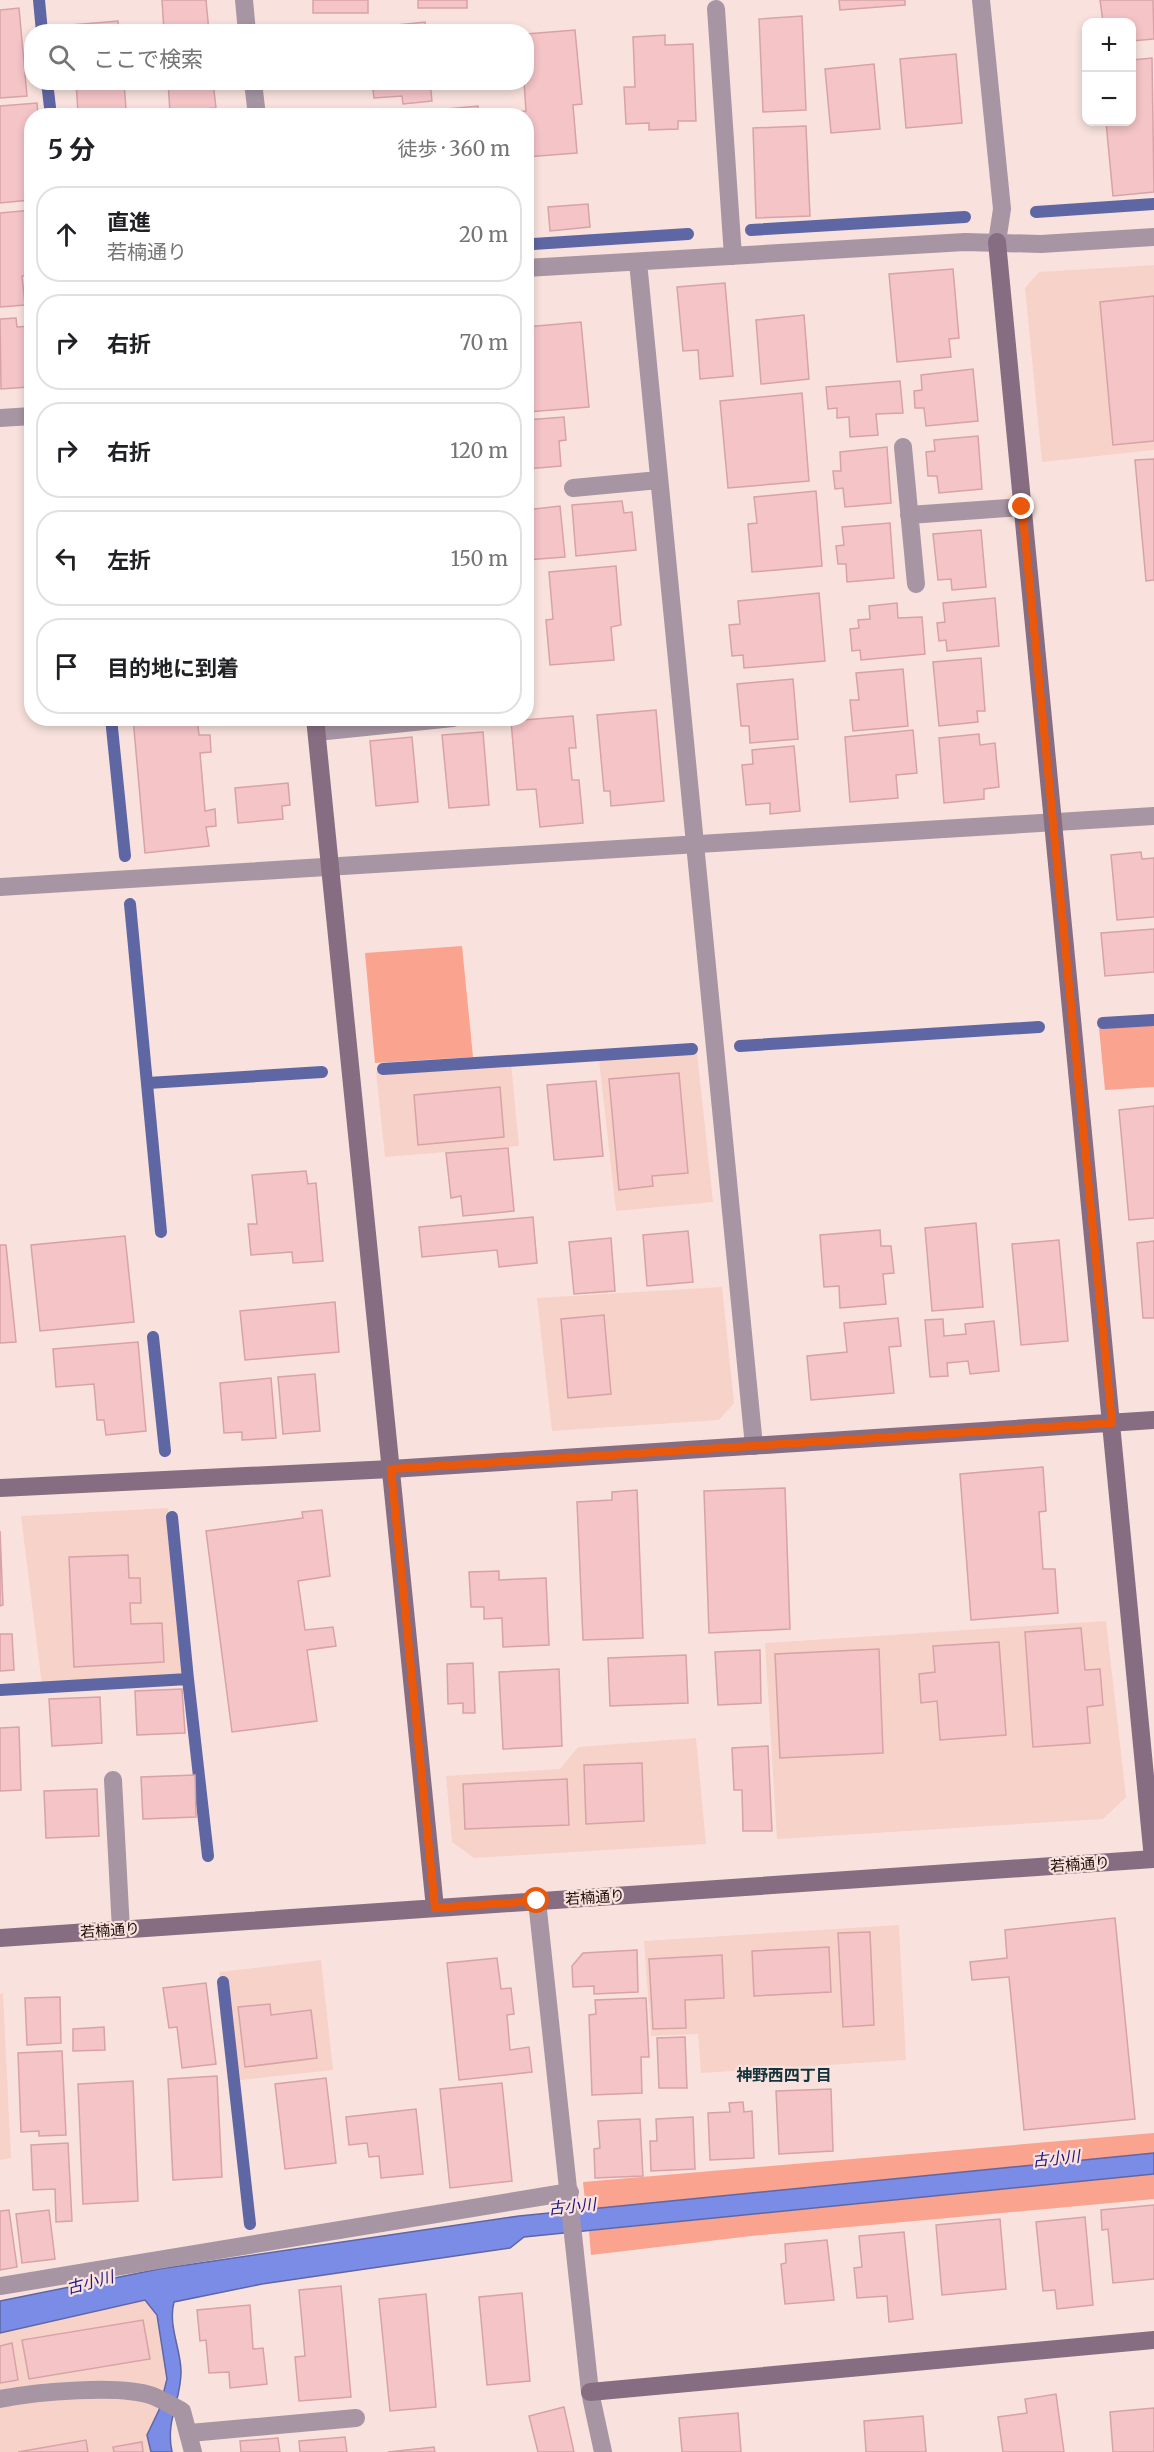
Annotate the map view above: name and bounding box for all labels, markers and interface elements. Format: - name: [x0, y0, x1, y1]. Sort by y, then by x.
- map controls: [1082, 18, 1136, 126]
- button: +: [1082, 18, 1136, 72]
- search box: [24, 24, 534, 90]
- icon: search: [45, 41, 78, 74]
- text: ここで検索: [93, 45, 203, 73]
- button: −: [1082, 72, 1136, 126]
- text: 5 分: [48, 133, 95, 166]
- text: 徒歩 · 360 m: [398, 136, 510, 161]
- text: 直進: [107, 208, 151, 236]
- icon: ahead: [50, 218, 83, 251]
- text: 20 m: [459, 222, 508, 247]
- text: 若楠通り: [107, 239, 187, 264]
- icon: right: [50, 326, 83, 359]
- text: 右折: [107, 330, 151, 358]
- text: 70 m: [460, 330, 508, 355]
- icon: right: [50, 434, 83, 467]
- text: 右折: [107, 438, 151, 466]
- text: 120 m: [450, 438, 508, 463]
- route end: [1008, 493, 1034, 519]
- icon: left: [50, 542, 83, 575]
- text: 左折: [107, 546, 151, 574]
- text: 150 m: [451, 546, 508, 571]
- icon: arrive: [50, 650, 83, 683]
- text: 目的地に到着: [107, 654, 239, 682]
- street label: 若楠通り: [1049, 1852, 1111, 1876]
- street label: 若楠通り: [564, 1885, 626, 1909]
- route start: [523, 1887, 549, 1913]
- street label: 若楠通り: [79, 1918, 141, 1942]
- district label: 神野西四丁目: [736, 2065, 832, 2085]
- water label: 古小川: [1031, 2145, 1083, 2170]
- water label: 古小川: [547, 2193, 599, 2218]
- water label: 古小川: [64, 2266, 118, 2298]

